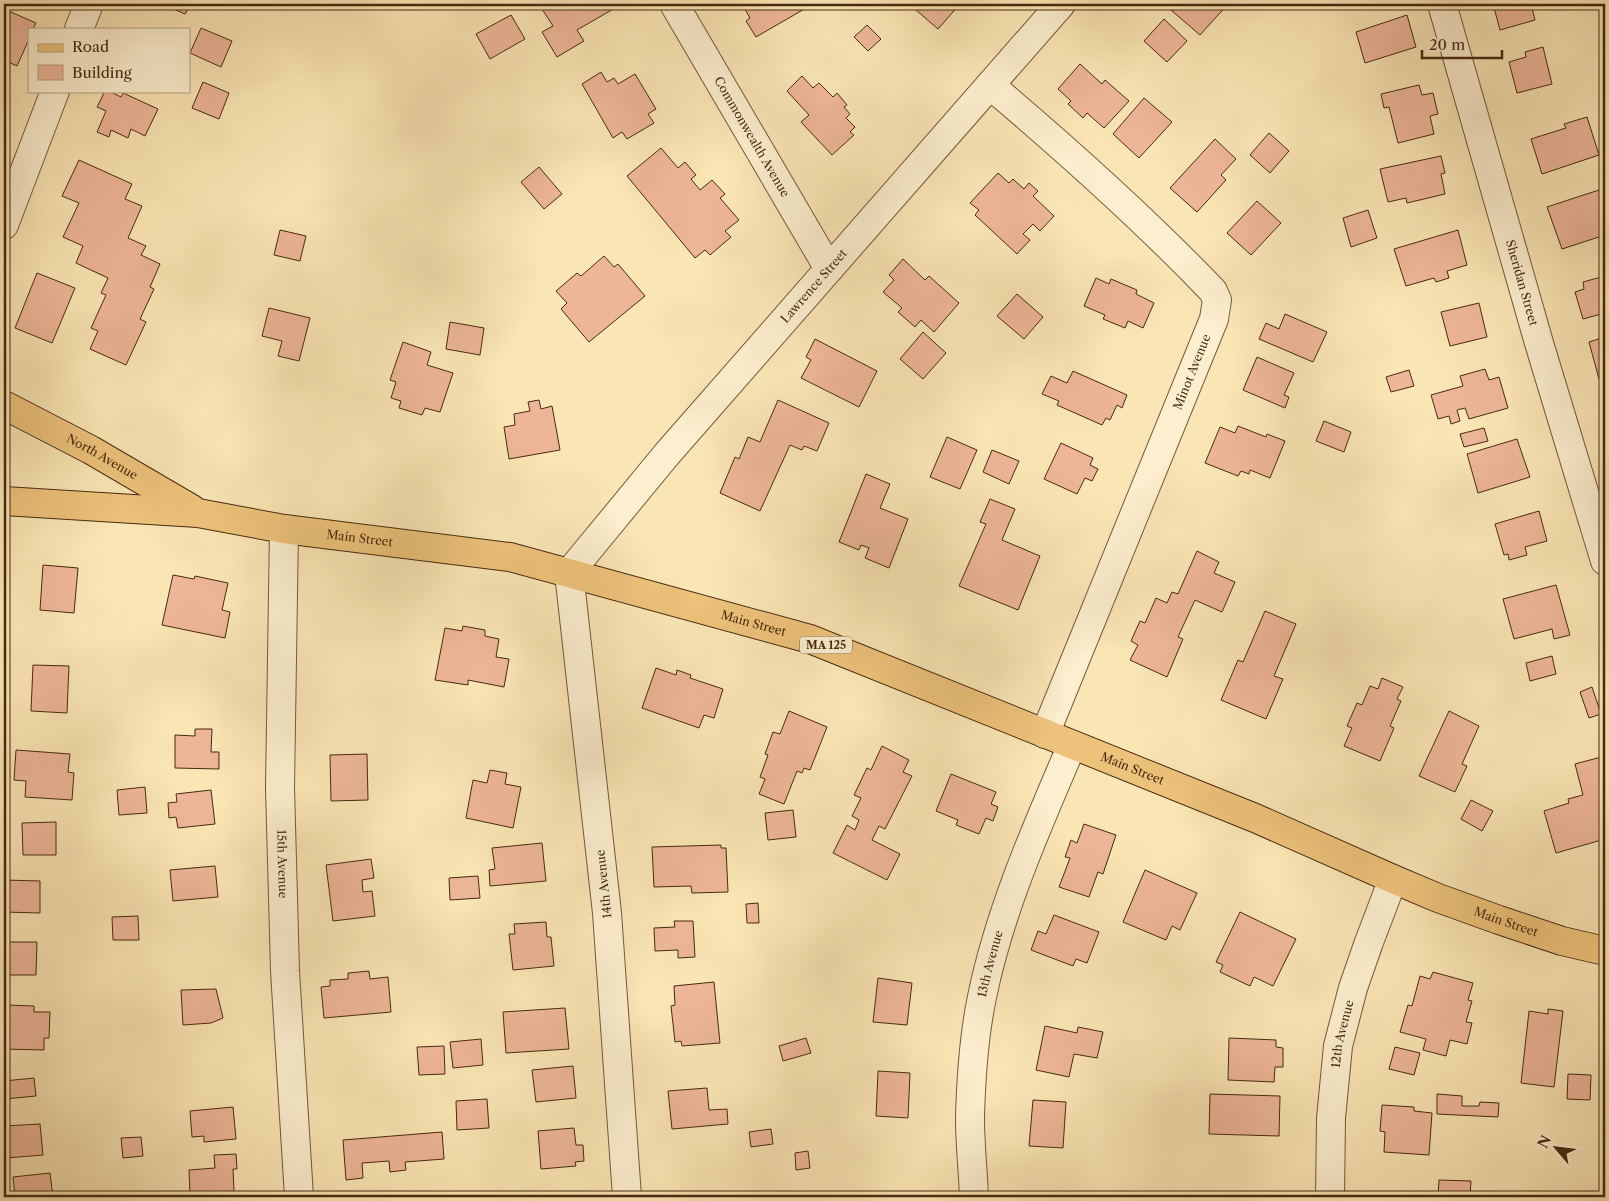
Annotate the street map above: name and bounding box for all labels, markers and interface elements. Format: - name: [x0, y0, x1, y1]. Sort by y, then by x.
- legend: [28, 28, 190, 92]
- scale bar: [1422, 28, 1502, 60]
- text: 20 m: [1429, 35, 1465, 54]
- text: Road: [72, 37, 109, 56]
- text: Building: [72, 63, 132, 82]
- street label: Commonwealth Avenue: [711, 74, 793, 200]
- street label: Sheridan Street: [1503, 238, 1542, 328]
- street label: Lawrence Street: [777, 245, 850, 326]
- street label: Minot Avenue: [1170, 332, 1214, 412]
- street label: North Avenue: [64, 431, 141, 483]
- street label: Main Street: [326, 526, 394, 550]
- street label: Main Street: [719, 607, 789, 639]
- road number: MA 125: [800, 636, 852, 654]
- street label: Main Street: [1099, 749, 1167, 788]
- street label: 15th Avenue: [274, 829, 291, 899]
- street label: 14th Avenue: [592, 849, 615, 919]
- street label: Main Street: [1472, 904, 1541, 940]
- street label: 13th Avenue: [974, 928, 1006, 999]
- street label: 12th Avenue: [1328, 998, 1357, 1068]
- north arrow: [1532, 1124, 1582, 1174]
- text: N: [1534, 1132, 1555, 1151]

